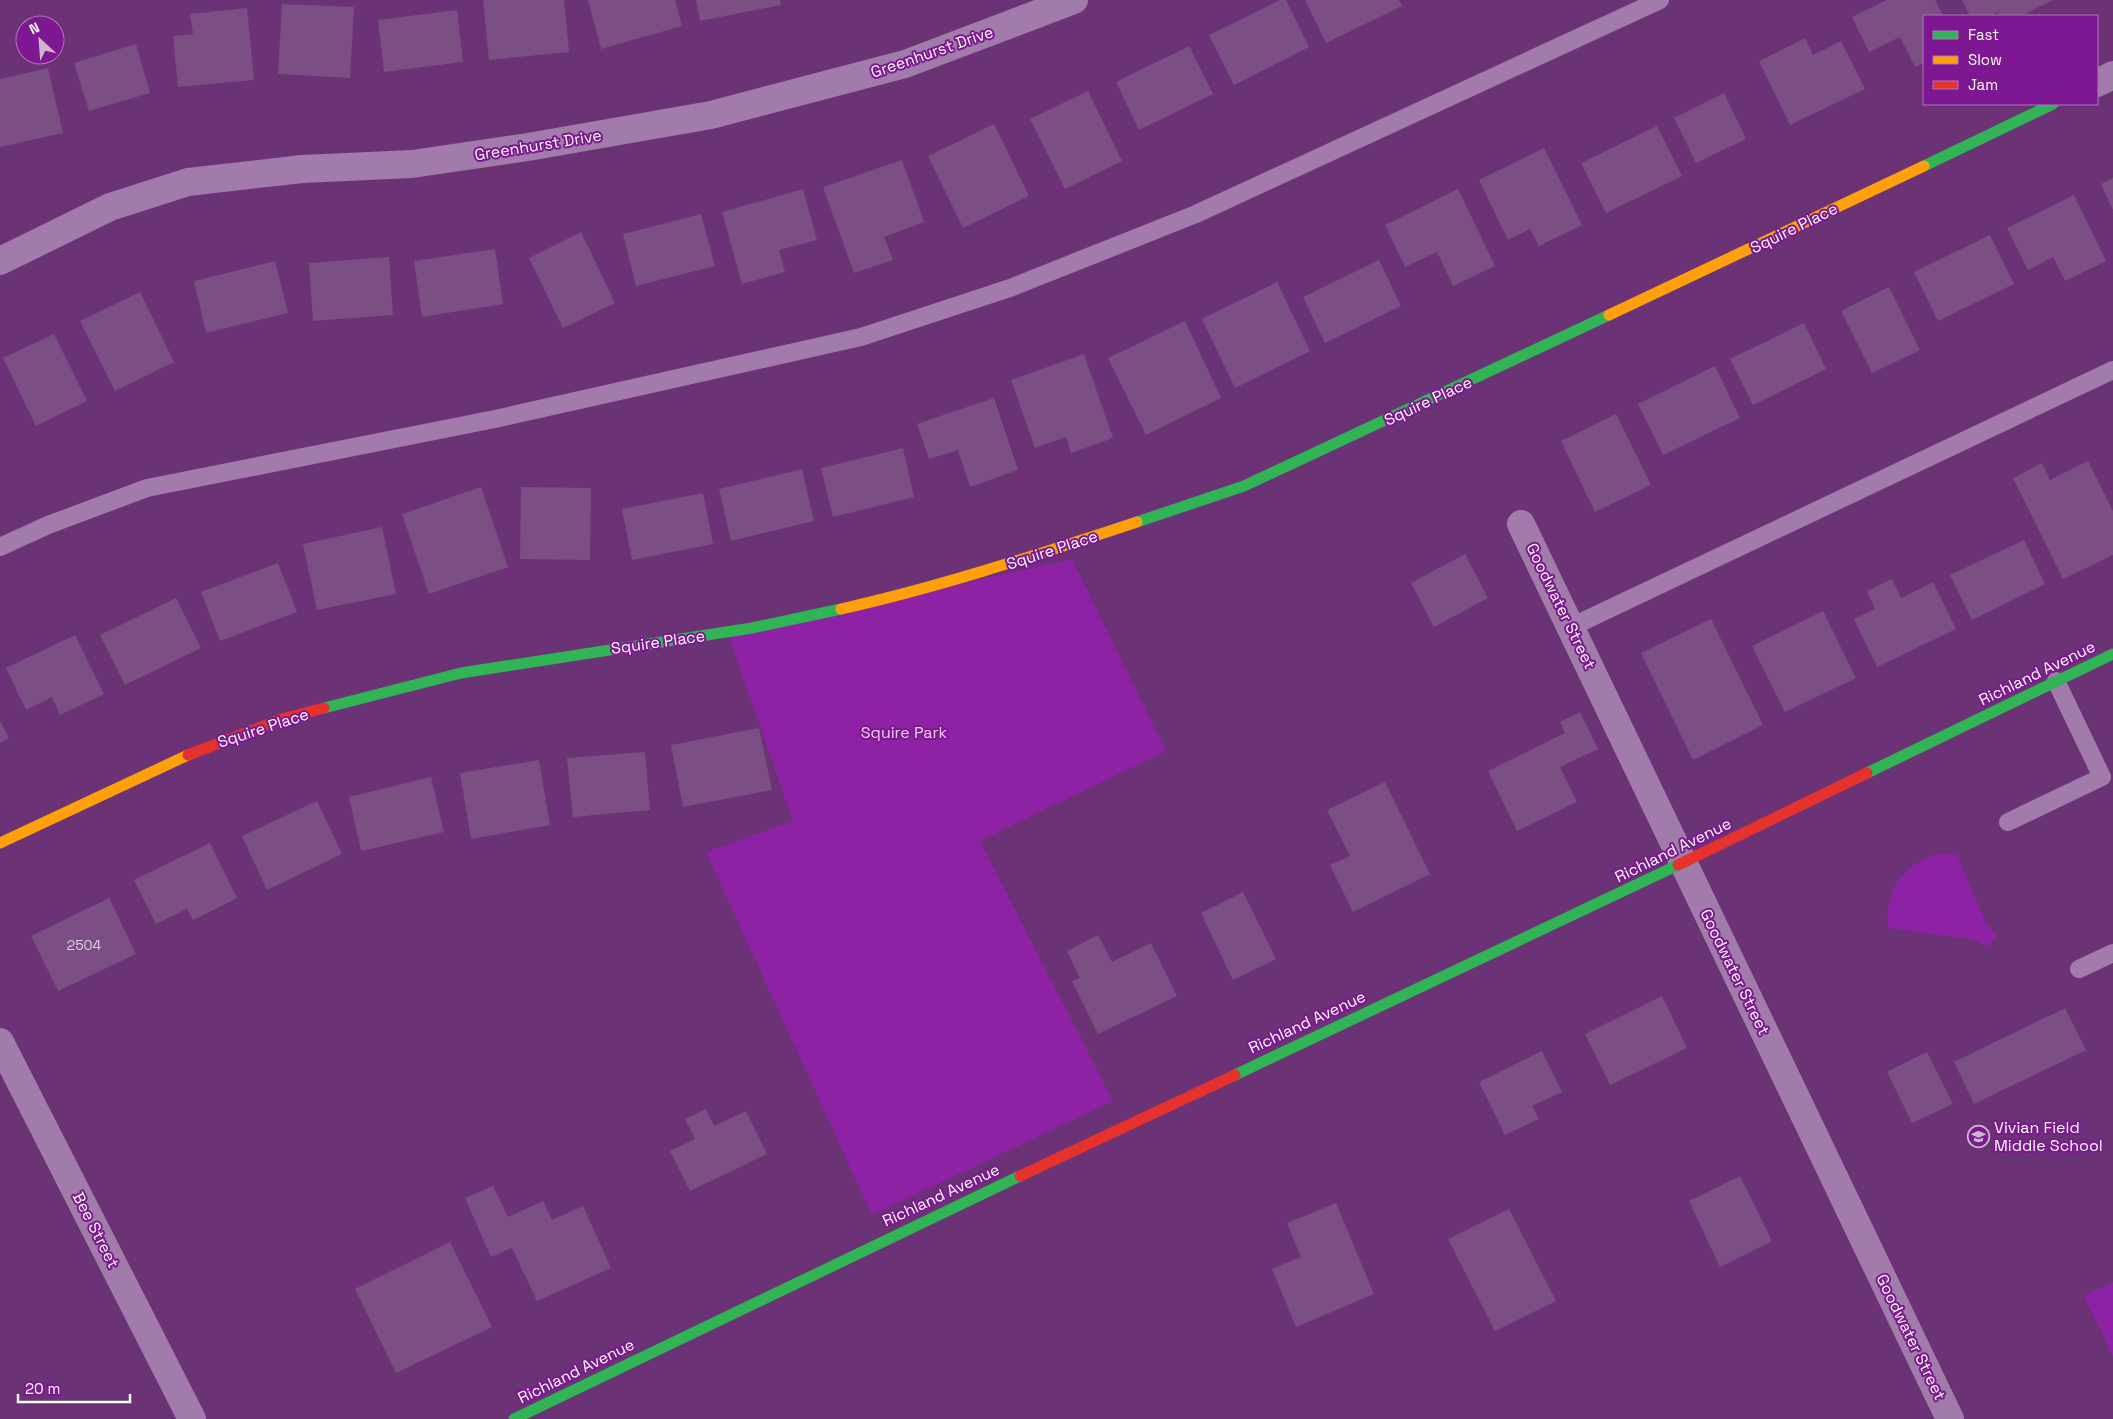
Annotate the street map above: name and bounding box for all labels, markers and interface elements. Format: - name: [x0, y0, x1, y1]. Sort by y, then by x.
- north arrow: [15, 15, 65, 65]
- legend: [1923, 15, 2098, 105]
- text: N: [26, 18, 42, 38]
- street label: Greenhurst Drive: [868, 21, 996, 83]
- text: Fast: [1968, 25, 1999, 44]
- text: Slow: [1968, 50, 2002, 69]
- text: Jam: [1968, 75, 1998, 94]
- street label: Greenhurst Drive: [473, 125, 603, 165]
- street label: Squire Place: [1747, 198, 1841, 258]
- street label: Squire Place: [1381, 371, 1475, 431]
- street label: Squire Place: [1004, 525, 1100, 575]
- street label: Goodwater Street: [1521, 540, 1601, 672]
- street label: Squire Place: [610, 625, 706, 659]
- street label: Richland Avenue: [1975, 636, 2099, 710]
- street label: Squire Place: [215, 703, 311, 753]
- park label: Squire Park: [861, 722, 948, 743]
- street label: Richland Avenue: [1611, 813, 1735, 887]
- street label: Goodwater Street: [1695, 906, 1775, 1038]
- house number: 2504: [67, 936, 102, 954]
- street label: Richland Avenue: [1245, 986, 1369, 1058]
- place label: Vivian Field Middle School: [1994, 1117, 2103, 1156]
- school or university icon: Vivian Field Middle School: [1966, 1124, 1990, 1148]
- street label: Richland Avenue: [879, 1159, 1003, 1231]
- street label: Bee Street: [68, 1188, 124, 1272]
- street label: Goodwater Street: [1871, 1271, 1951, 1403]
- street label: Richland Avenue: [514, 1334, 638, 1408]
- scale bar: [18, 1372, 130, 1404]
- text: 20 m: [25, 1379, 60, 1398]

